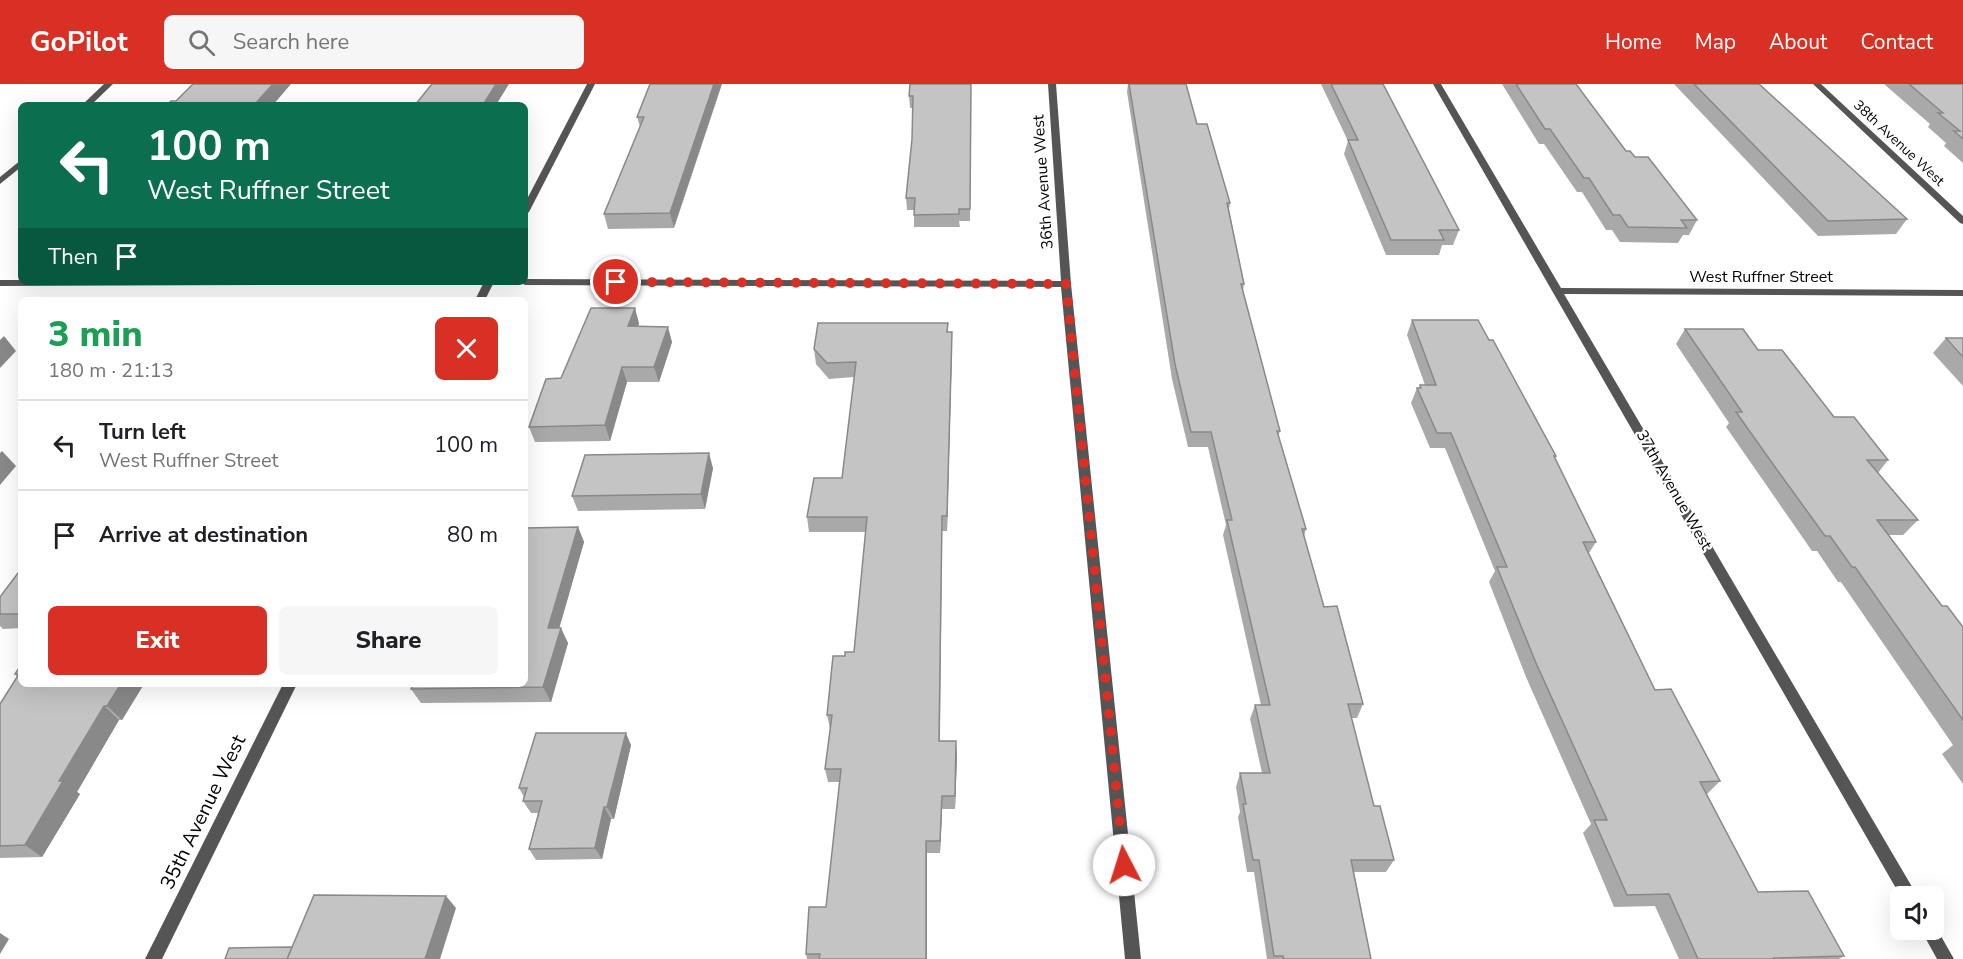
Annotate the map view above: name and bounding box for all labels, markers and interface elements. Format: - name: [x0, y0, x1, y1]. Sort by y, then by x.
- search box: [164, 15, 584, 69]
- text: GoPilot: [30, 23, 128, 61]
- icon: search: [185, 26, 218, 59]
- text: Search here: [233, 27, 349, 57]
- text: Home: [1605, 28, 1662, 56]
- text: Map: [1695, 28, 1736, 56]
- text: About: [1769, 28, 1827, 56]
- text: Contact: [1860, 28, 1933, 56]
- street label: 38th Avenue West: [1849, 96, 1949, 190]
- street label: 36th Avenue West: [1027, 114, 1059, 250]
- text: 100 m: [147, 118, 271, 175]
- icon: left: [48, 126, 126, 204]
- text: West Ruffner Street: [147, 172, 389, 209]
- icon: arrive: [110, 240, 143, 273]
- text: Then: [48, 242, 98, 272]
- pin: [590, 256, 641, 307]
- icon: arrive: [599, 265, 632, 298]
- street label: West Ruffner Street: [1689, 266, 1833, 288]
- text: 3 min: [48, 310, 143, 359]
- button: close: [435, 317, 498, 380]
- text: 180 m · 21:13: [48, 357, 174, 384]
- text: Turn left: [99, 417, 186, 447]
- street label: 37th Avenue West: [1631, 426, 1717, 554]
- icon: left: [48, 429, 81, 462]
- text: 100 m: [434, 430, 498, 460]
- text: West Ruffner Street: [99, 447, 279, 474]
- icon: arrive: [48, 519, 81, 552]
- text: Arrive at destination: [99, 520, 308, 550]
- text: 80 m: [447, 520, 498, 550]
- button: Exit: [48, 606, 267, 675]
- button: Share: [279, 606, 498, 675]
- street label: 35th Avenue West: [154, 729, 253, 894]
- position arrow: [1092, 833, 1156, 897]
- map controls: [1890, 886, 1944, 940]
- button: sound: [1890, 886, 1944, 940]

